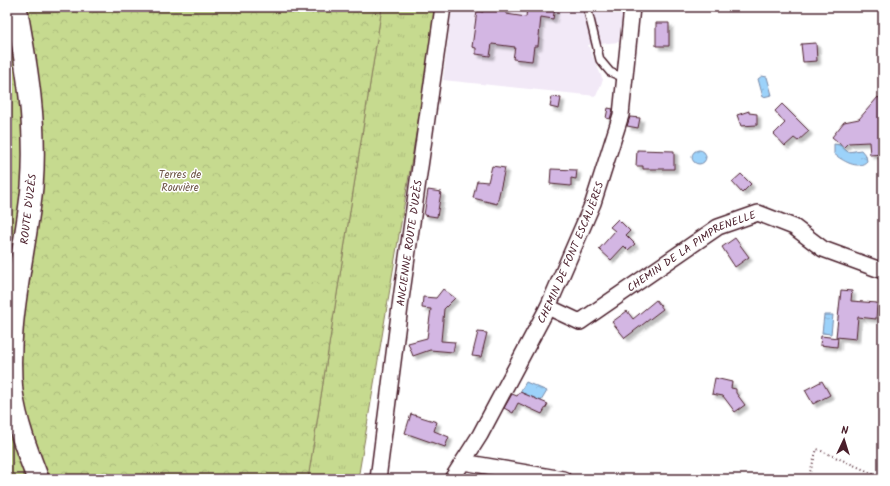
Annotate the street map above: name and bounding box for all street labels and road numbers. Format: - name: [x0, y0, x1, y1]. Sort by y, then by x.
- street label: ROUTE D'UZÈS: [16, 173, 42, 245]
- street label: ANCIENNE ROUTE D'UZÈS: [392, 179, 428, 307]
- street label: CHEMIN DE FONT ESCALIÈRES: [533, 179, 609, 327]
- street label: CHEMIN DE LA PIMPRENELLE: [623, 206, 759, 297]

